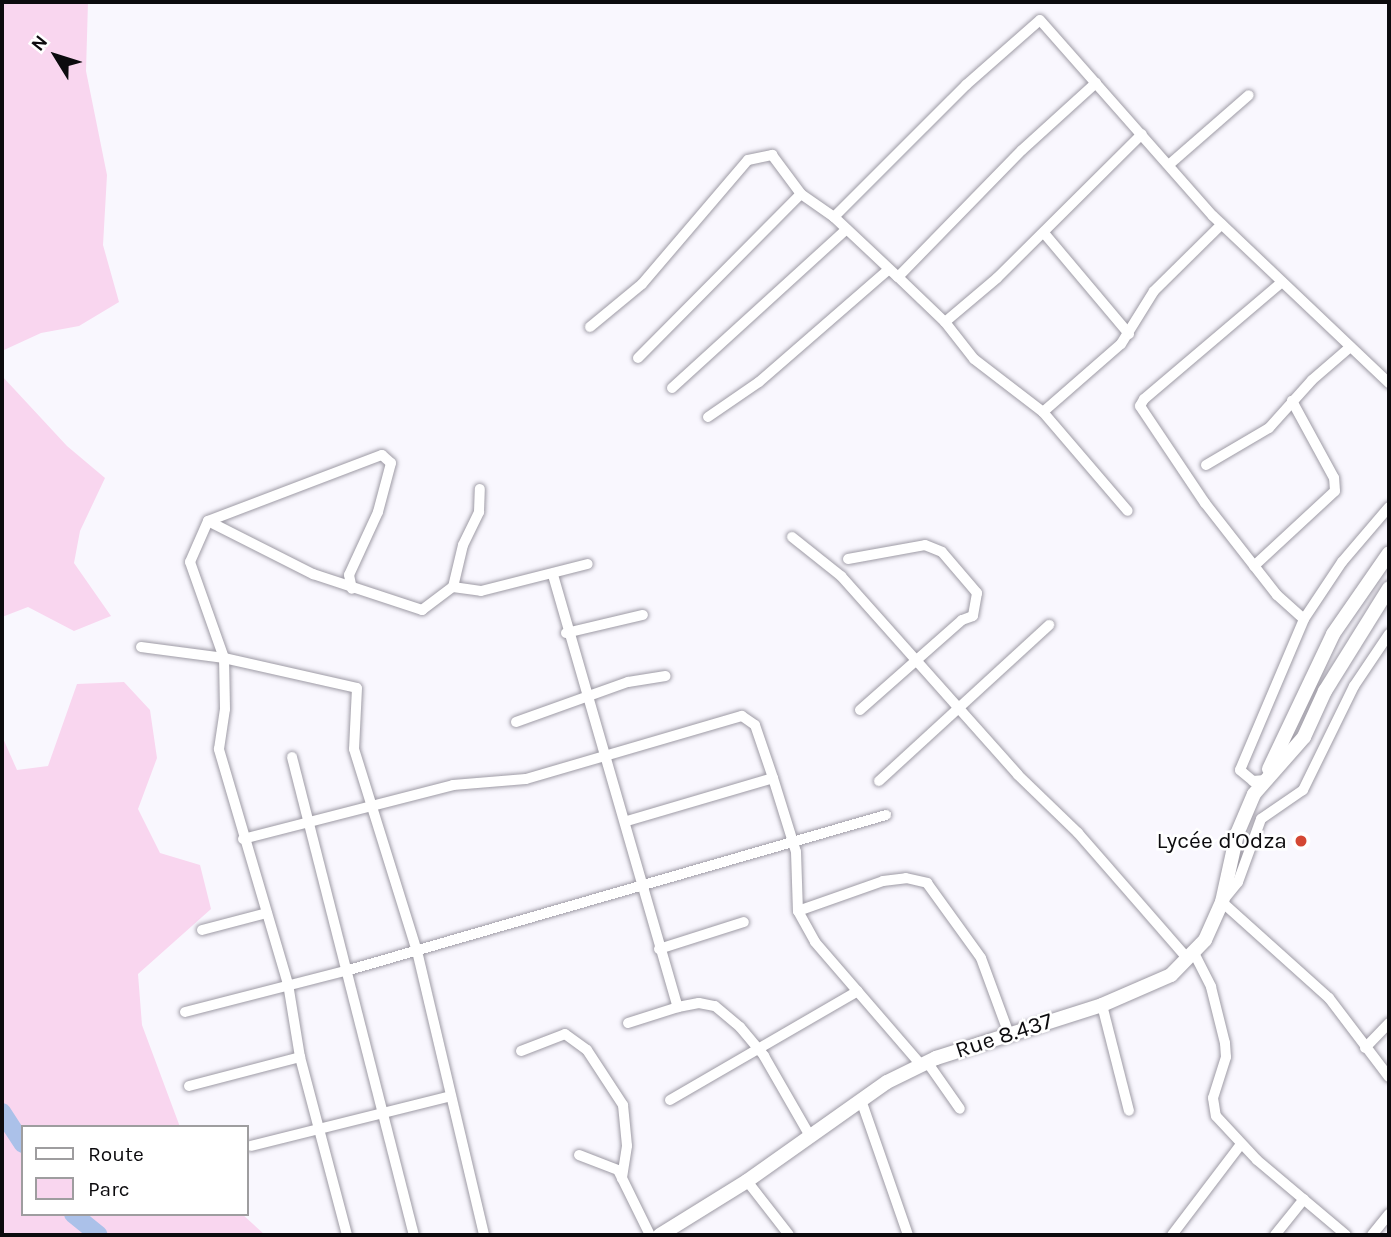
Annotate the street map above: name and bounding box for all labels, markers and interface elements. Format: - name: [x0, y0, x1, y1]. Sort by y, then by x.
- north arrow: [21, 21, 91, 91]
- text: N: [27, 31, 52, 55]
- place label: Lycée d'Odza: [1156, 827, 1287, 855]
- marker: Lycée d'Odza: [1293, 833, 1309, 849]
- street label: Rue 8.437: [952, 1007, 1056, 1065]
- legend: [21, 1125, 248, 1216]
- text: Route: [88, 1142, 144, 1166]
- text: Parc: [88, 1177, 130, 1201]

